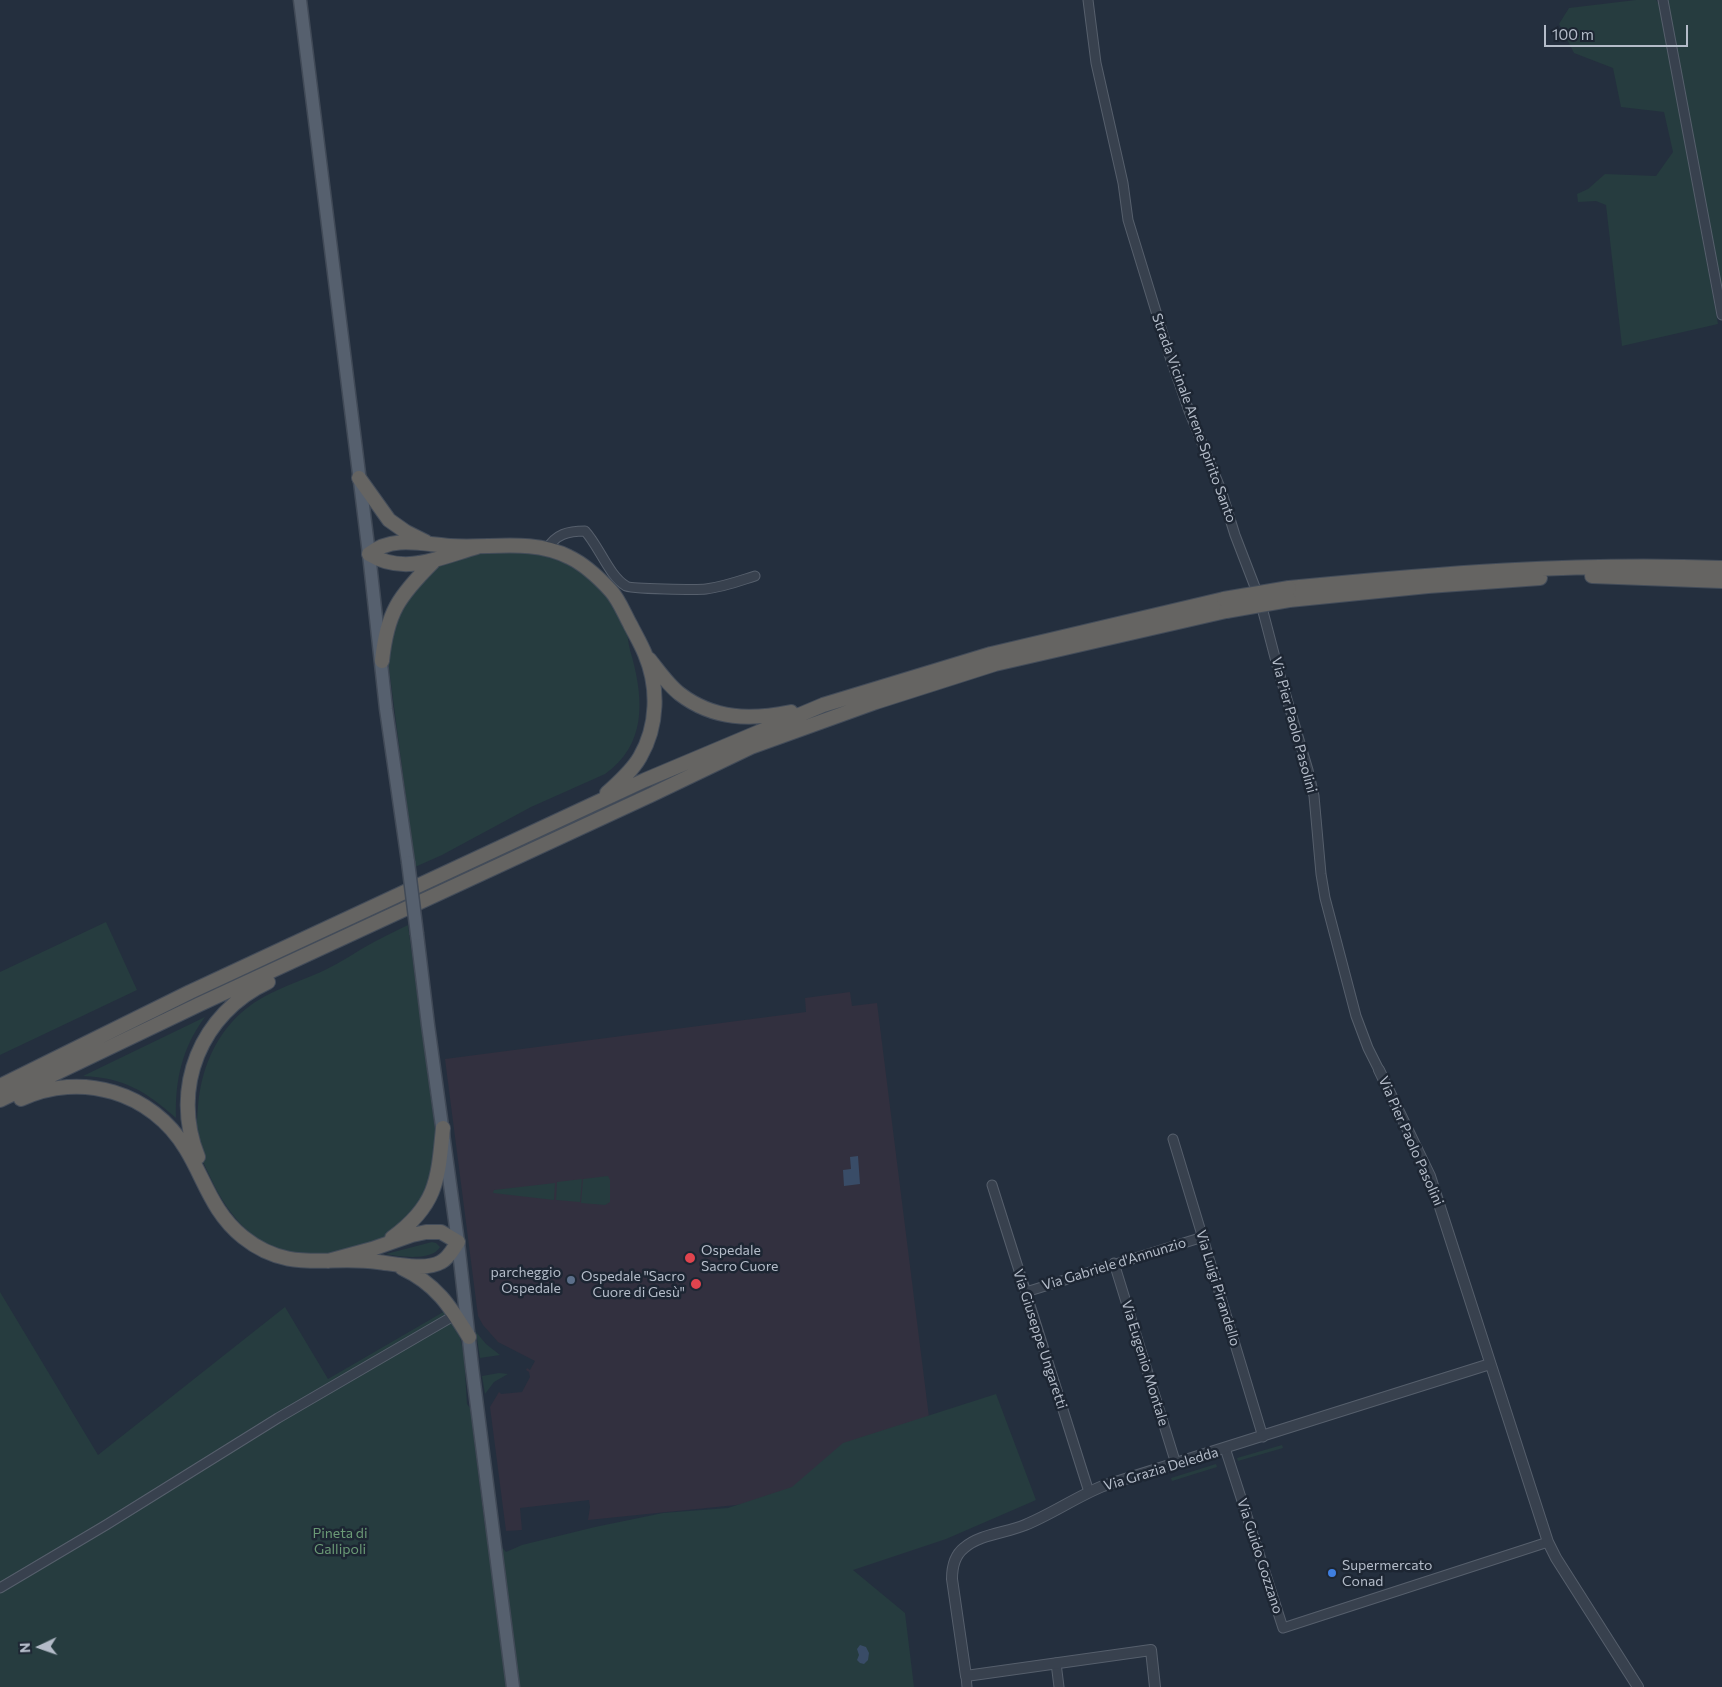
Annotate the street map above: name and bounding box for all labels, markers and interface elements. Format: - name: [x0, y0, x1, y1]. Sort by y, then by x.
- scale bar: [1547, 15, 1691, 47]
- text: 100 m: [1552, 25, 1594, 43]
- street label: Strada Vicinale Arene Spirito Santo: [1148, 311, 1240, 525]
- street label: Via Pier Paolo Pasolini: [1268, 655, 1320, 795]
- street label: Via Pier Paolo Pasolini: [1375, 1074, 1447, 1208]
- street label: Via Luigi Pirandello: [1192, 1228, 1244, 1348]
- street label: Via Gabriele d'Annunzio: [1040, 1234, 1188, 1294]
- place label: Ospedale Sacro Cuore: [701, 1242, 778, 1274]
- marker: Ospedale Sacro Cuore: [683, 1251, 697, 1265]
- place label: parcheggio Ospedale: [491, 1264, 561, 1296]
- street label: Via Giuseppe Ungaretti: [1009, 1267, 1071, 1411]
- place label: Ospedale "Sacro Cuore di Gesù": [581, 1268, 685, 1300]
- marker: parcheggio Ospedale: [565, 1274, 577, 1286]
- marker: Ospedale "Sacro Cuore di Gesù": [689, 1277, 703, 1291]
- street label: Via Eugenio Montale: [1118, 1298, 1172, 1428]
- street label: Via Grazia Deledda: [1102, 1444, 1220, 1494]
- street label: Via Guido Gozzano: [1233, 1496, 1287, 1616]
- park label: Pineta di Gallipoli: [312, 1525, 368, 1558]
- place label: Supermercato Conad: [1342, 1557, 1432, 1590]
- marker: Supermercato Conad: [1326, 1567, 1338, 1579]
- north arrow: [15, 1622, 65, 1672]
- text: N: [16, 1642, 33, 1653]

